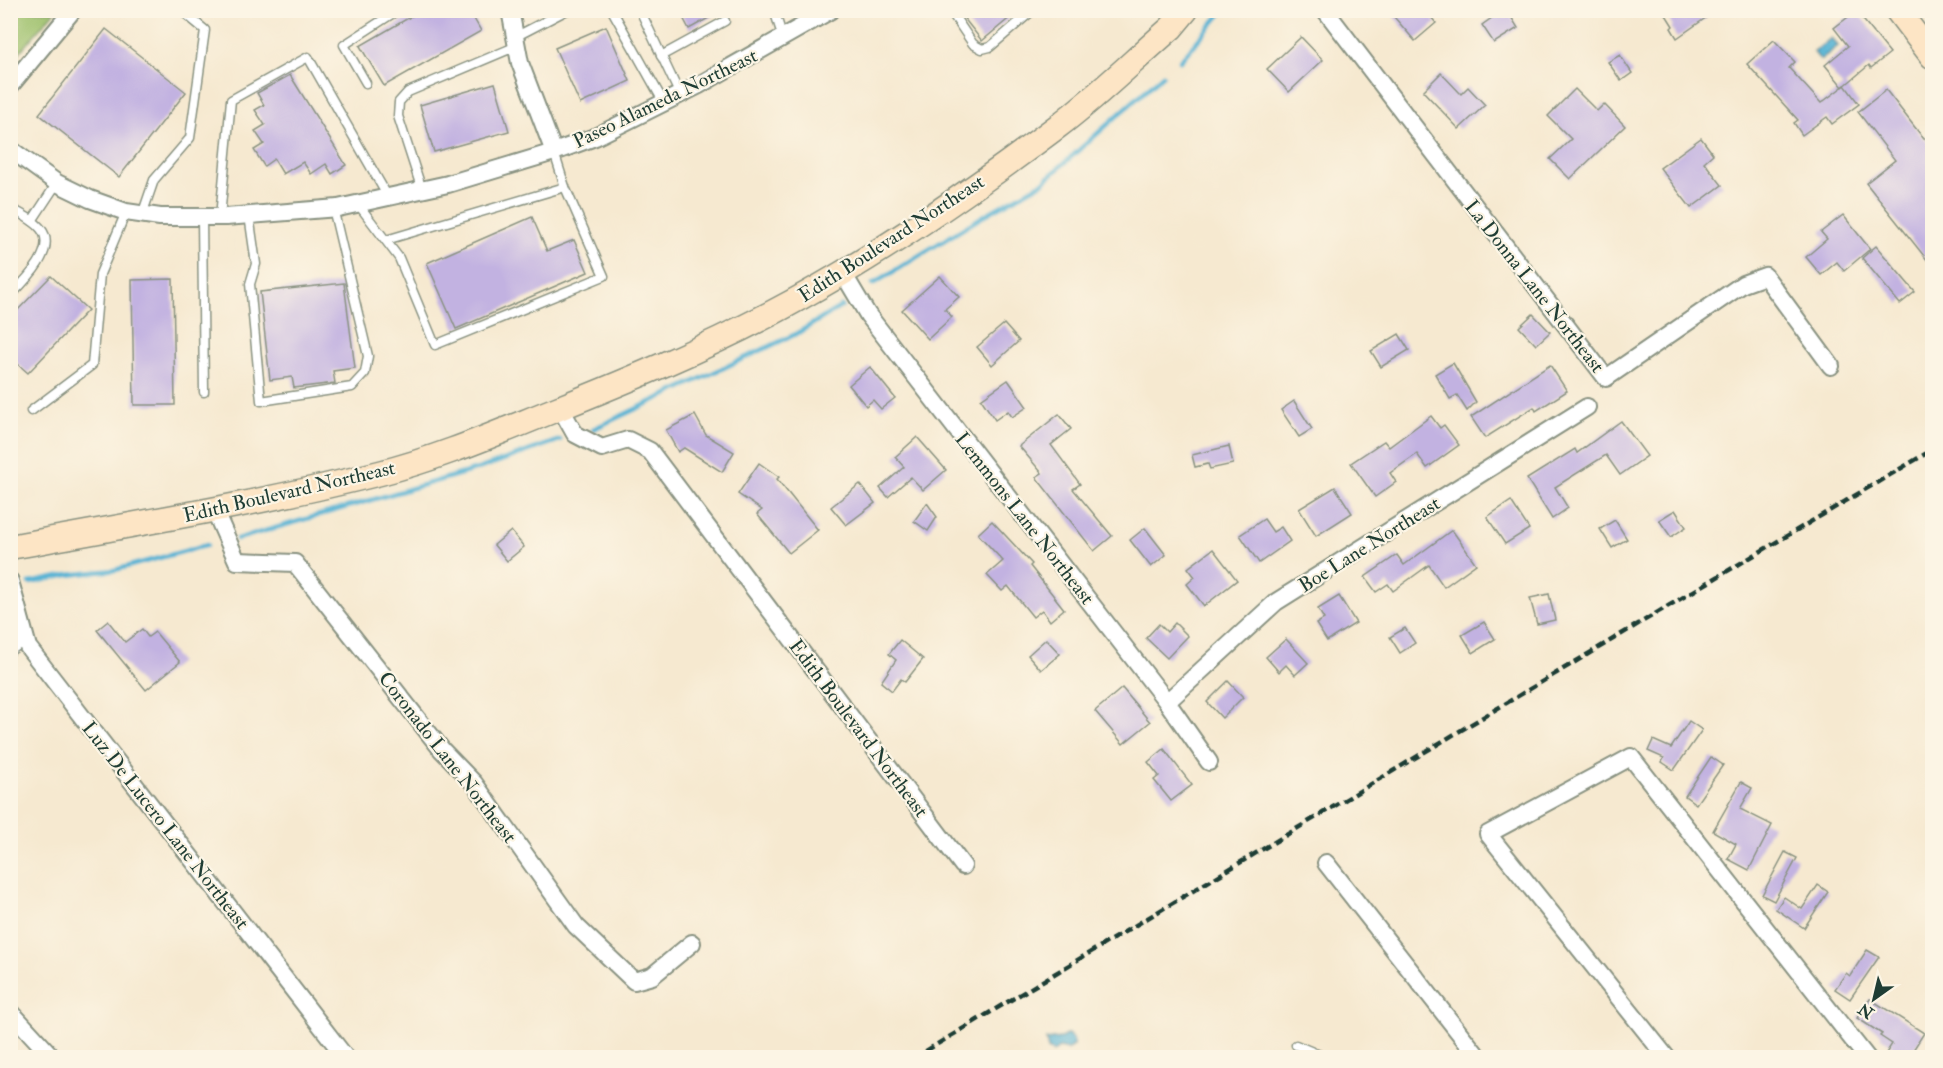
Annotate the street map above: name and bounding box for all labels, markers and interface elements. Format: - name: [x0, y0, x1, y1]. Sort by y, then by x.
- street label: Paseo Alameda Northeast: [569, 43, 762, 154]
- street label: Edith Boulevard Northeast: [794, 169, 989, 308]
- street label: La Donna Lane Northeast: [1459, 195, 1610, 378]
- street label: Lemmons Lane Northeast: [950, 427, 1100, 610]
- street label: Edith Boulevard Northeast: [181, 455, 398, 528]
- street label: Boe Lane Northeast: [1294, 491, 1445, 598]
- street label: Edith Boulevard Northeast: [783, 634, 934, 823]
- street label: Coronado Lane Northeast: [373, 667, 523, 848]
- street label: Luz De Lucero Lane Northeast: [77, 716, 255, 935]
- north arrow: [1844, 969, 1904, 1029]
- text: N: [1854, 998, 1879, 1023]

